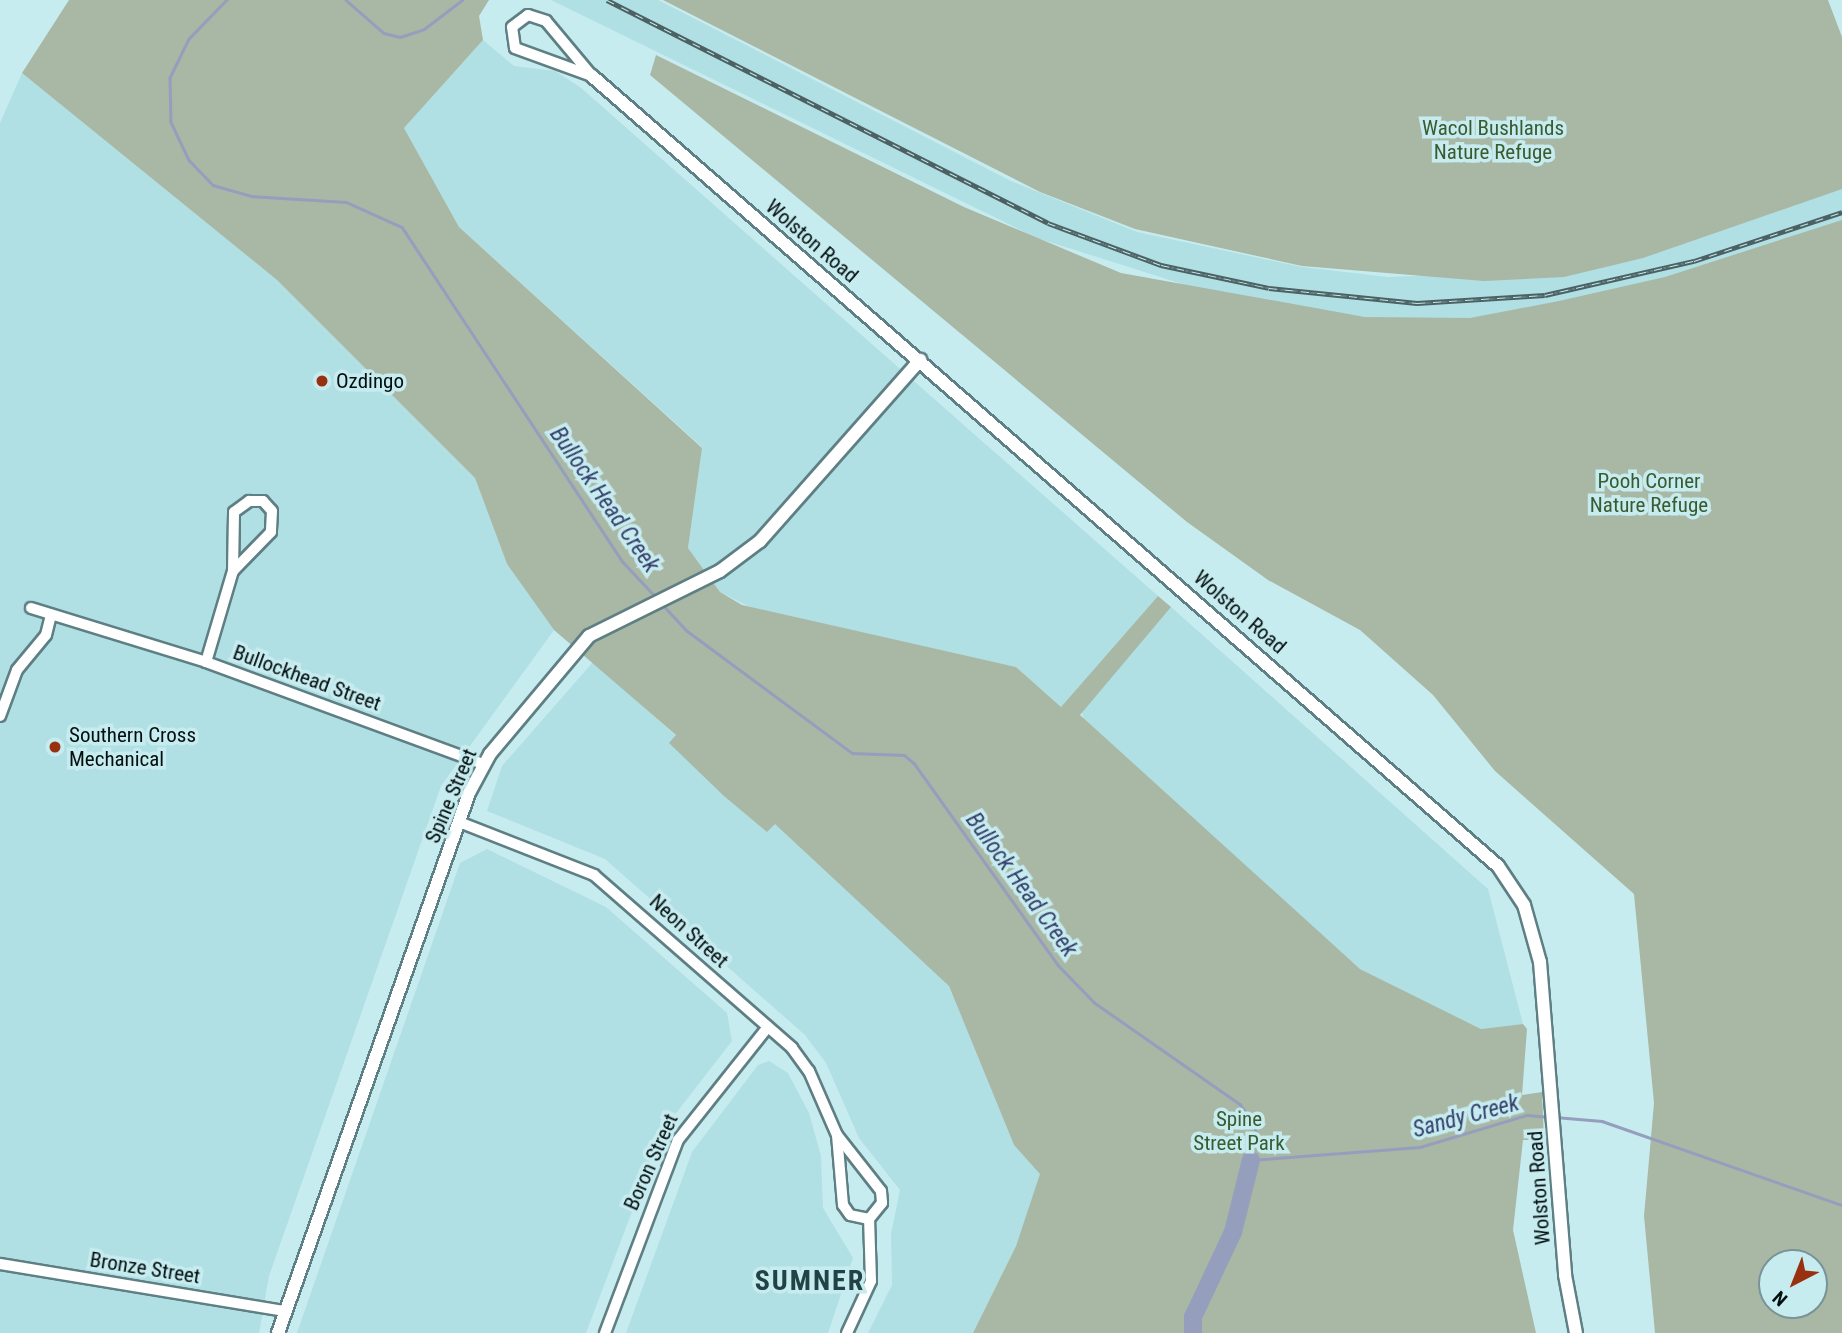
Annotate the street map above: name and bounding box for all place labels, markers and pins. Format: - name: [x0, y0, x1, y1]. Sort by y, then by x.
- place label: Ozdingo: [336, 368, 404, 394]
- marker: Ozdingo: [314, 373, 330, 389]
- place label: Southern Cross Mechanical: [69, 722, 196, 772]
- marker: Southern Cross Mechanical: [47, 739, 63, 755]

